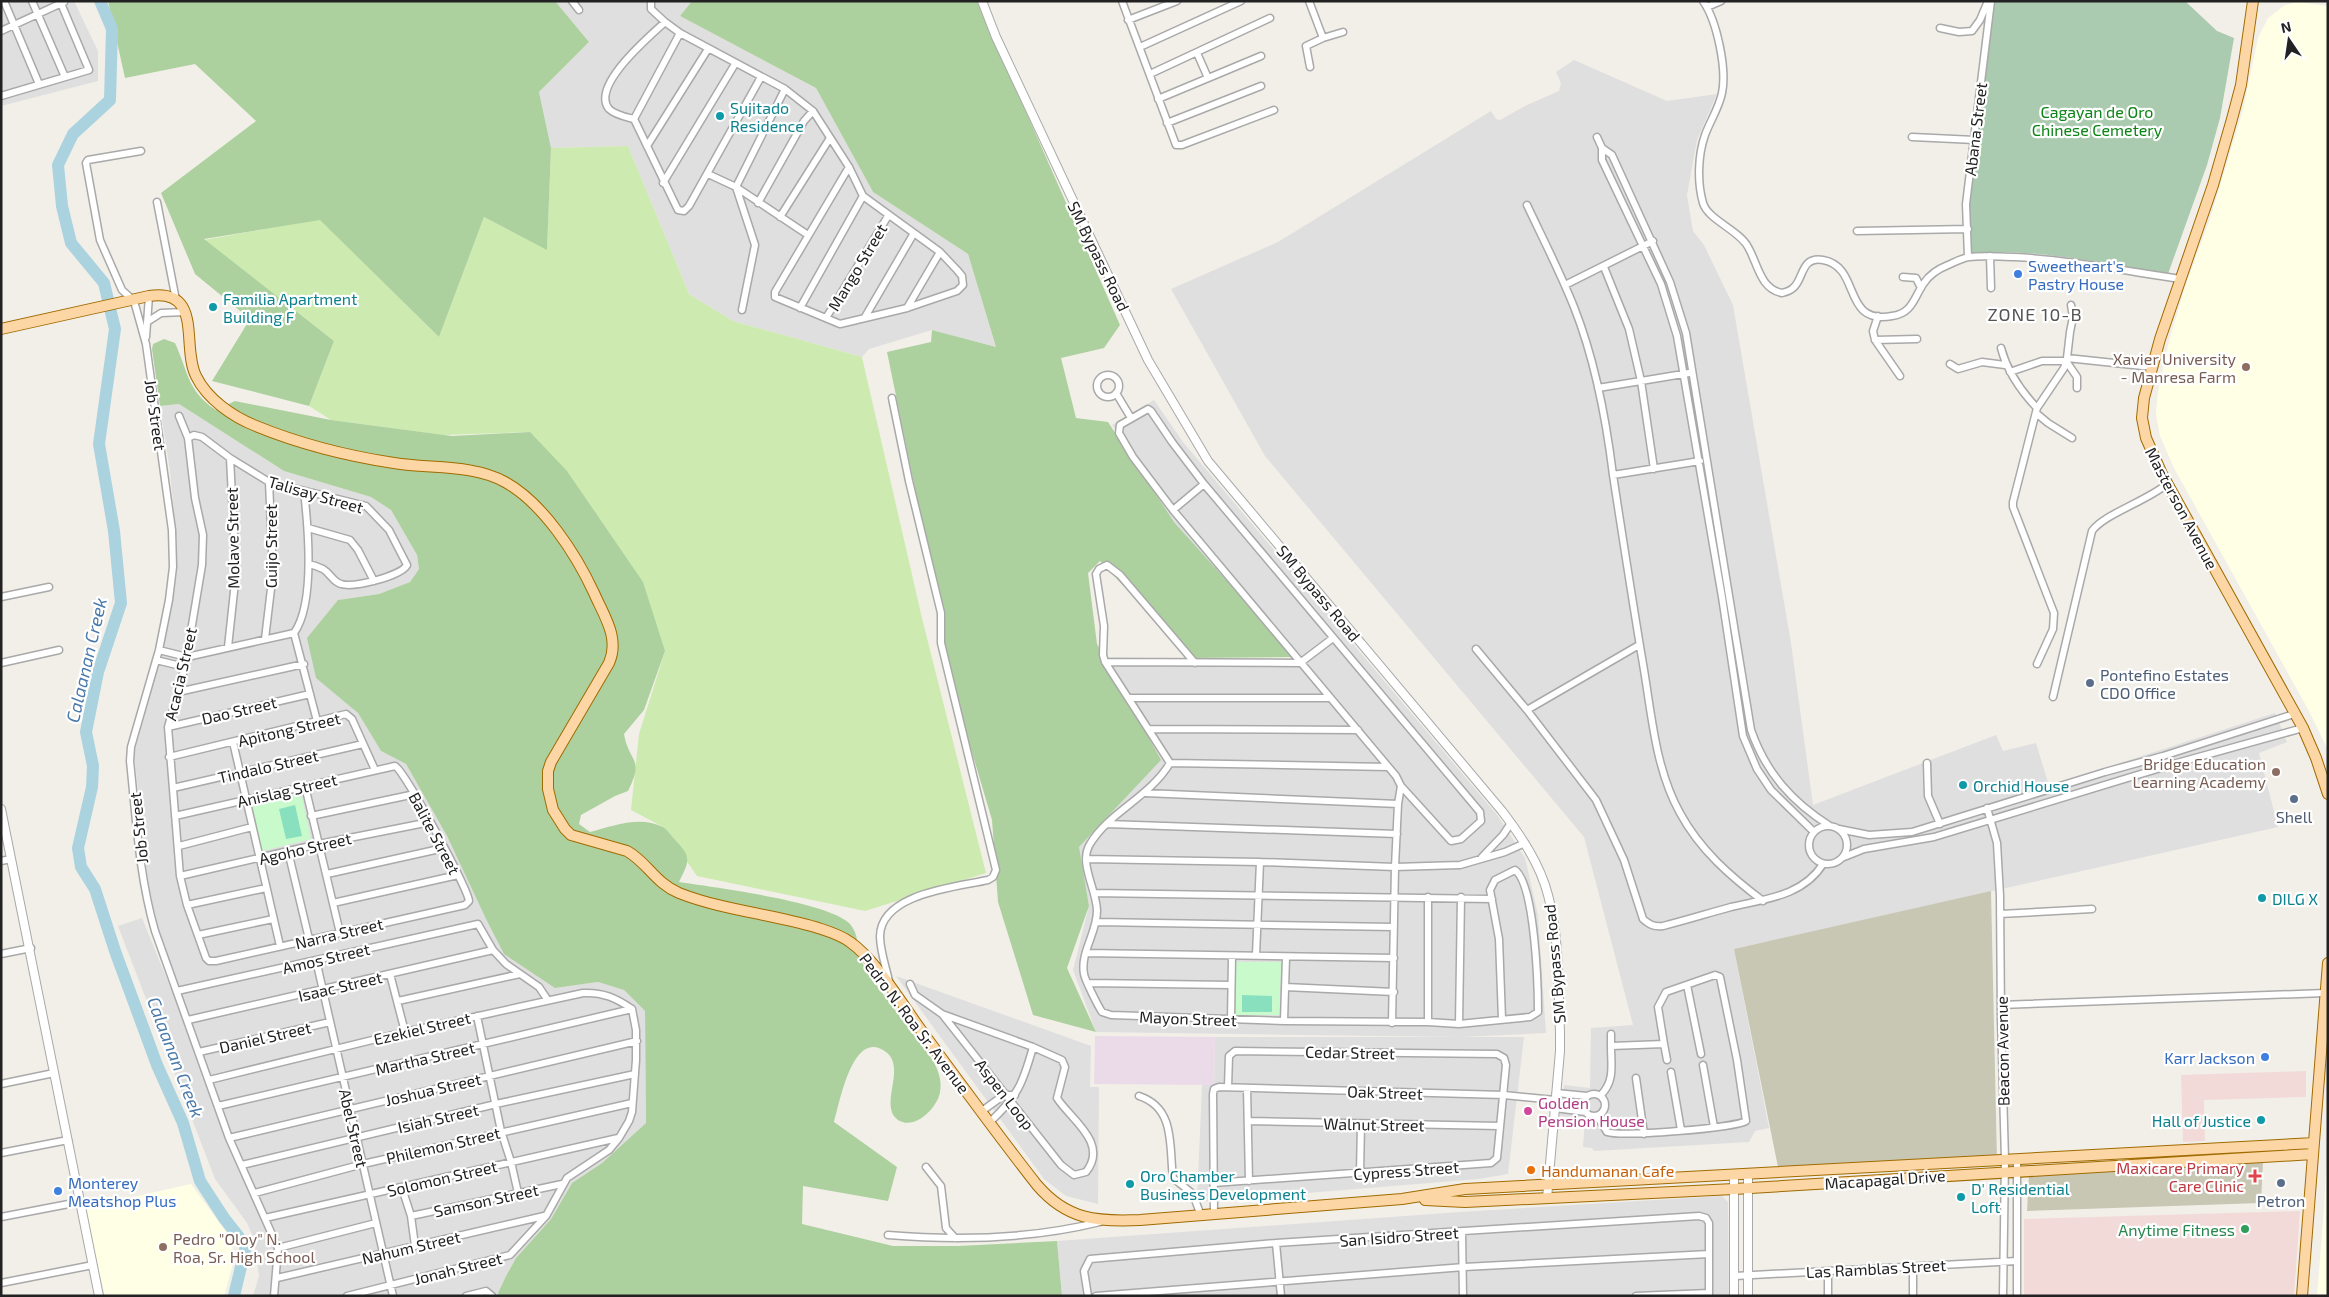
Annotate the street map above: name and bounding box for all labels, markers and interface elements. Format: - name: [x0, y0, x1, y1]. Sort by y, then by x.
- north arrow: [2264, 15, 2314, 65]
- text: N: [2279, 17, 2293, 36]
- street label: Abana Street: [1960, 81, 1990, 177]
- place label: Sujitado Residence: [730, 98, 804, 135]
- park label: Cagayan de Oro Chinese Cemetery: [2032, 102, 2163, 139]
- marker: Sujitado Residence: [714, 110, 726, 122]
- street label: SM Bypass Road: [1064, 198, 1134, 314]
- street label: Mango Street: [824, 220, 890, 314]
- place label: Sweetheart's Pastry House: [2028, 256, 2124, 293]
- marker: Sweetheart's Pastry House: [2012, 268, 2024, 280]
- place label: Familia Apartment Building F: [223, 289, 357, 326]
- marker: Familia Apartment Building F: [207, 301, 219, 313]
- district label: ZONE 10-B: [1987, 303, 2083, 325]
- place label: Xavier University - Manresa Farm: [2113, 349, 2237, 386]
- marker: Xavier University - Manresa Farm: [2240, 361, 2252, 373]
- street label: Job Street: [142, 378, 170, 452]
- street label: Masterson Avenue: [2142, 444, 2222, 572]
- street label: Talisay Street: [266, 471, 366, 517]
- street label: Molave Street: [222, 487, 242, 589]
- street label: Guijo Street: [261, 504, 281, 588]
- street label: SM Bypass Road: [1273, 541, 1365, 645]
- water label: Calaanan Creek: [61, 595, 111, 725]
- street label: Acacia Street: [160, 625, 200, 723]
- place label: Pontefino Estates CDO Office: [2100, 665, 2229, 702]
- marker: Pontefino Estates CDO Office: [2084, 677, 2096, 689]
- street label: Dao Street: [200, 692, 278, 728]
- street label: Apitong Street: [236, 708, 342, 750]
- street label: Tindalo Street: [216, 745, 320, 787]
- place label: Bridge Education Learning Academy: [2133, 754, 2267, 791]
- marker: Bridge Education Learning Academy: [2270, 766, 2282, 778]
- street label: Anislag Street: [235, 769, 339, 811]
- place label: Orchid House: [1973, 776, 2069, 795]
- marker: Orchid House: [1957, 779, 1969, 791]
- street label: Balite Street: [405, 789, 465, 877]
- street label: Job Street: [125, 791, 151, 865]
- marker: Shell: [2288, 793, 2300, 805]
- place label: Shell: [2276, 807, 2312, 826]
- street label: Agoho Street: [257, 828, 353, 868]
- place label: DILG X: [2272, 889, 2318, 908]
- marker: DILG X: [2256, 892, 2268, 904]
- street label: SM Bypass Road: [1539, 904, 1569, 1024]
- street label: Narra Street: [293, 914, 385, 952]
- street label: Amos Street: [280, 939, 372, 977]
- street label: Pedro N. Roa Sr. Avenue: [856, 949, 974, 1097]
- street label: Isaac Street: [296, 967, 384, 1005]
- water label: Calaanan Creek: [143, 994, 209, 1120]
- street label: Beacon Avenue: [1992, 996, 2012, 1106]
- street label: Mayon Street: [1139, 1007, 1237, 1029]
- street label: Ezekiel Street: [372, 1008, 472, 1048]
- street label: Daniel Street: [217, 1017, 313, 1057]
- street label: Martha Street: [373, 1037, 477, 1079]
- street label: Cedar Street: [1305, 1042, 1395, 1062]
- place label: Karr Jackson: [2164, 1048, 2255, 1067]
- marker: Karr Jackson: [2259, 1051, 2271, 1063]
- street label: Aspen Loop: [972, 1055, 1038, 1133]
- street label: Joshua Street: [383, 1069, 483, 1109]
- street label: Oak Street: [1347, 1081, 1423, 1103]
- street label: Abel Street: [336, 1087, 372, 1169]
- place label: Golden Pension House: [1538, 1093, 1645, 1130]
- street label: Isiah Street: [396, 1099, 480, 1137]
- marker: Golden Pension House: [1522, 1105, 1534, 1117]
- place label: Hall of Justice: [2152, 1111, 2251, 1130]
- street label: Walnut Street: [1323, 1114, 1425, 1134]
- marker: Hall of Justice: [2255, 1114, 2267, 1126]
- street label: Philemon Street: [384, 1123, 502, 1167]
- street label: Solomon Street: [385, 1156, 499, 1200]
- street label: Cypress Street: [1353, 1157, 1459, 1183]
- place label: Maxicare Primary Care Clinic: [2116, 1158, 2245, 1195]
- place label: Handumanan Cafe: [1541, 1161, 1674, 1180]
- marker: Handumanan Cafe: [1525, 1164, 1537, 1176]
- street label: Macapagal Drive: [1824, 1165, 1946, 1193]
- place label: Oro Chamber Business Development: [1140, 1166, 1306, 1203]
- marker: Maxicare Primary Care Clinic: [2248, 1169, 2262, 1183]
- place label: Monterey Meatshop Plus: [68, 1173, 176, 1210]
- marker: Petron: [2275, 1177, 2287, 1189]
- marker: Oro Chamber Business Development: [1124, 1178, 1136, 1190]
- place label: D' Residential Loft: [1971, 1179, 2070, 1216]
- street label: Samson Street: [432, 1180, 540, 1220]
- marker: Monterey Meatshop Plus: [52, 1185, 64, 1197]
- marker: D' Residential Loft: [1955, 1191, 1967, 1203]
- place label: Petron: [2257, 1191, 2305, 1210]
- place label: Anytime Fitness: [2118, 1220, 2235, 1239]
- street label: San Isidro Street: [1339, 1222, 1459, 1250]
- marker: Anytime Fitness: [2239, 1223, 2251, 1235]
- street label: Nahum Street: [360, 1226, 462, 1268]
- place label: Pedro "Oloy" N. Roa, Sr. High School: [173, 1229, 315, 1266]
- marker: Pedro "Oloy" N. Roa, Sr. High School: [157, 1241, 169, 1253]
- street label: Jonah Street: [412, 1248, 504, 1288]
- street label: Las Ramblas Street: [1805, 1255, 1947, 1281]

